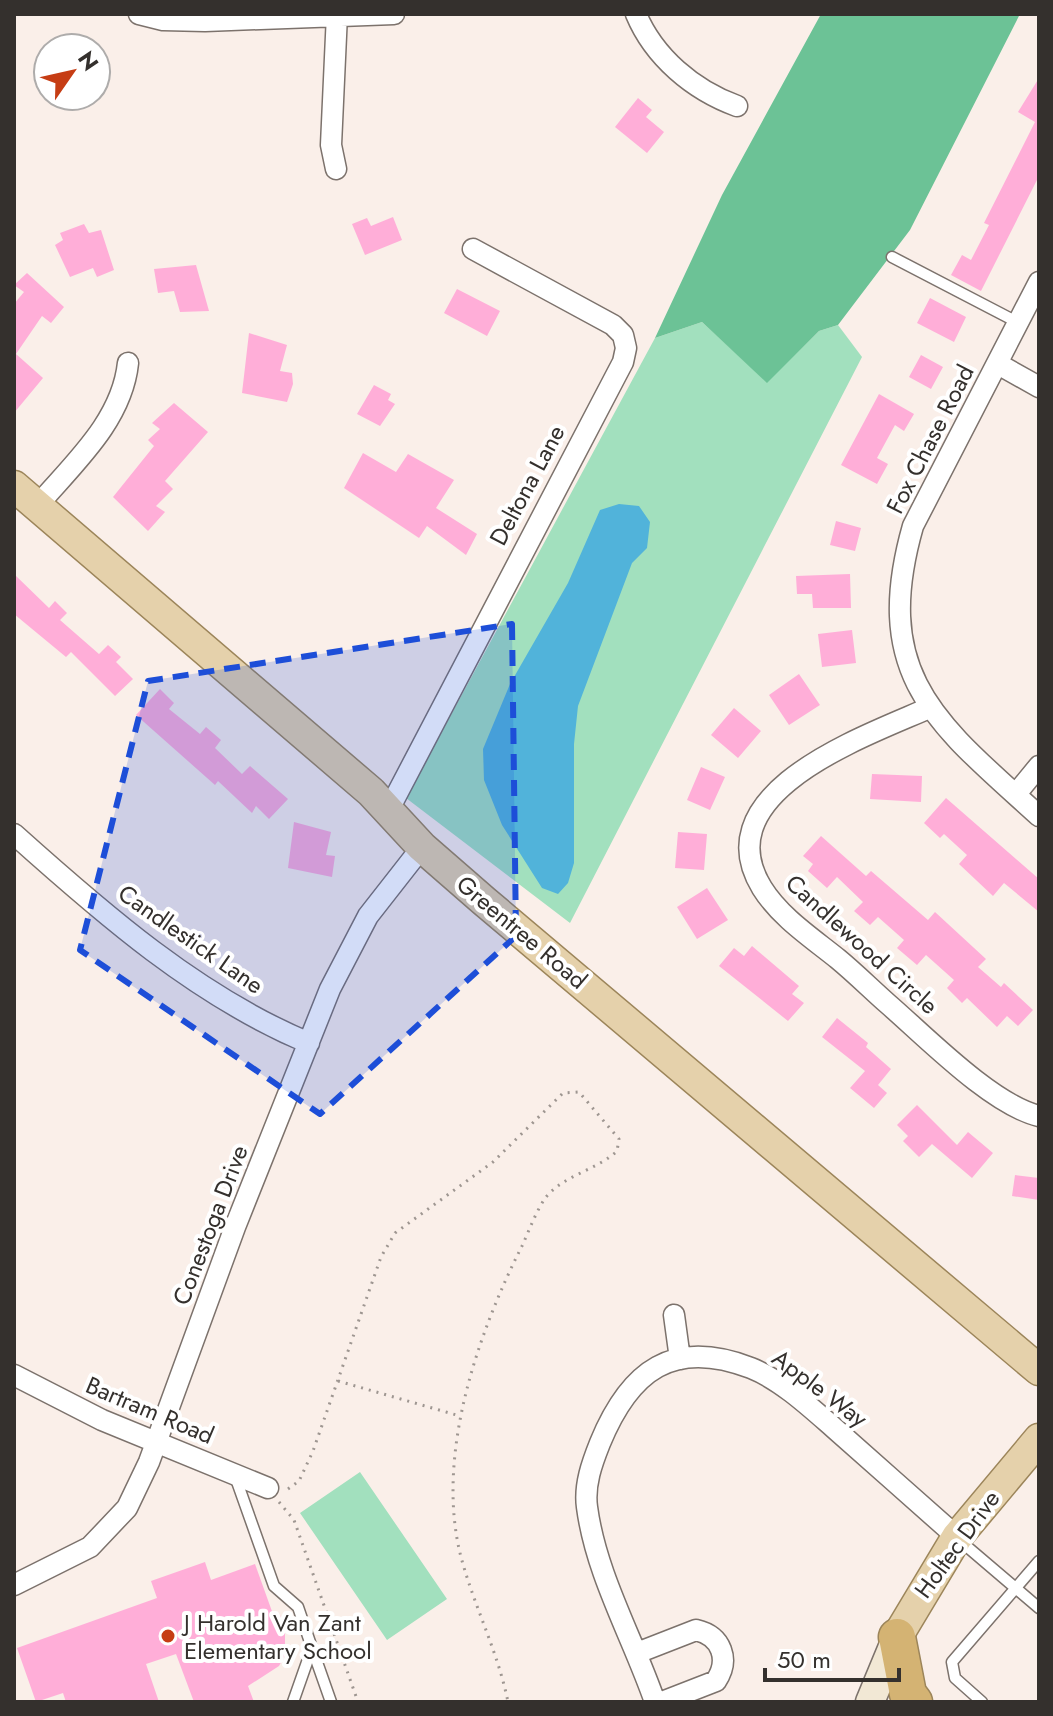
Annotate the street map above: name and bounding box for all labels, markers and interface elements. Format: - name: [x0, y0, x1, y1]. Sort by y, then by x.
- north arrow: [32, 32, 112, 112]
- text: N: [70, 45, 107, 77]
- street label: Fox Chase Road: [877, 358, 983, 520]
- street label: Deltona Lane: [481, 419, 573, 551]
- street label: Candlewood Circle: [778, 866, 946, 1022]
- street label: Greentree Road: [449, 867, 595, 997]
- street label: Candlestick Lane: [111, 876, 271, 1002]
- street label: Conestoga Drive: [163, 1140, 257, 1310]
- street label: Apple Way: [765, 1340, 875, 1436]
- street label: Bartram Road: [80, 1367, 220, 1453]
- street label: Holtec Drive: [906, 1483, 1008, 1605]
- place label: J Harold Van Zant Elementary School: [181, 1605, 372, 1668]
- marker: J Harold Van Zant Elementary School: [159, 1627, 177, 1645]
- scale bar: [765, 1632, 899, 1682]
- text: 50 m: [777, 1642, 831, 1677]

